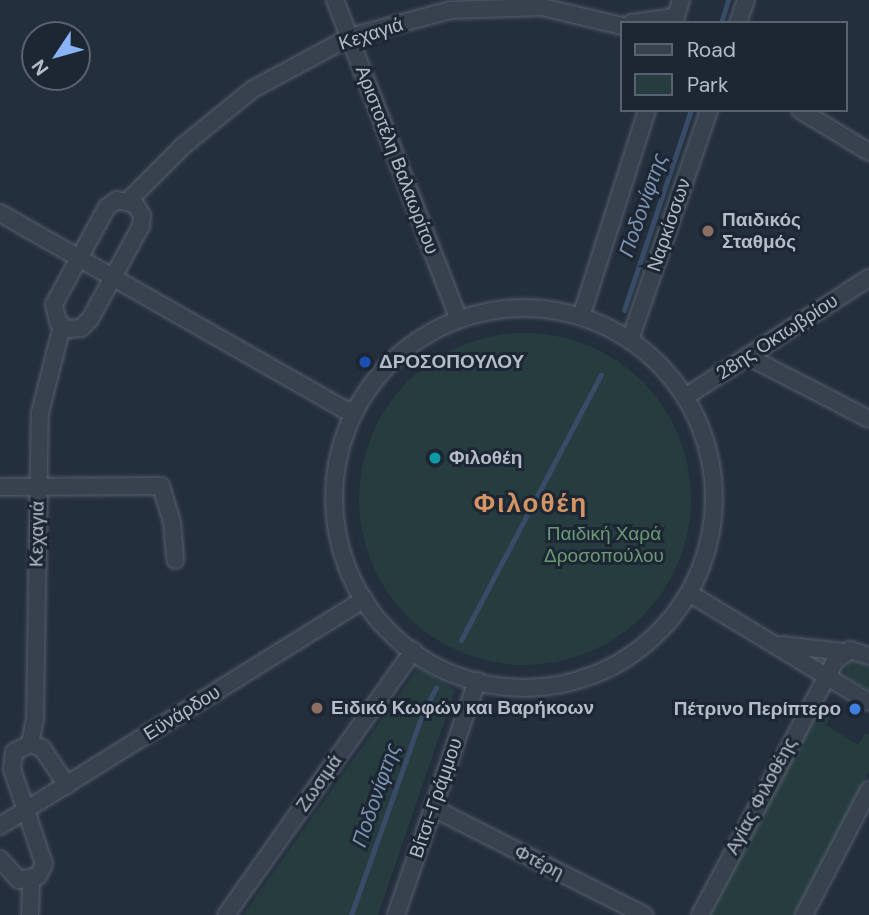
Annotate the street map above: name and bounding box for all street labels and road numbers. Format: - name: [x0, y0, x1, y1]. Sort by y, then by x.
- street label: Κεχαγιά: [336, 13, 406, 55]
- street label: Αριστοτέλη Βαλαωρίτου: [351, 63, 443, 257]
- street label: Ναρκίσσων: [642, 175, 696, 275]
- street label: 28ης Οκτωβρίου: [712, 289, 842, 385]
- street label: Κεχαγιά: [25, 501, 49, 567]
- street label: Εϋνάρδου: [140, 681, 224, 745]
- street label: Αγίας Φιλοθέης: [721, 734, 801, 858]
- street label: Βίτσι-Γράμμου: [405, 735, 467, 861]
- street label: Ζωσιμά: [291, 750, 347, 816]
- street label: Φτέρη: [510, 840, 568, 884]

